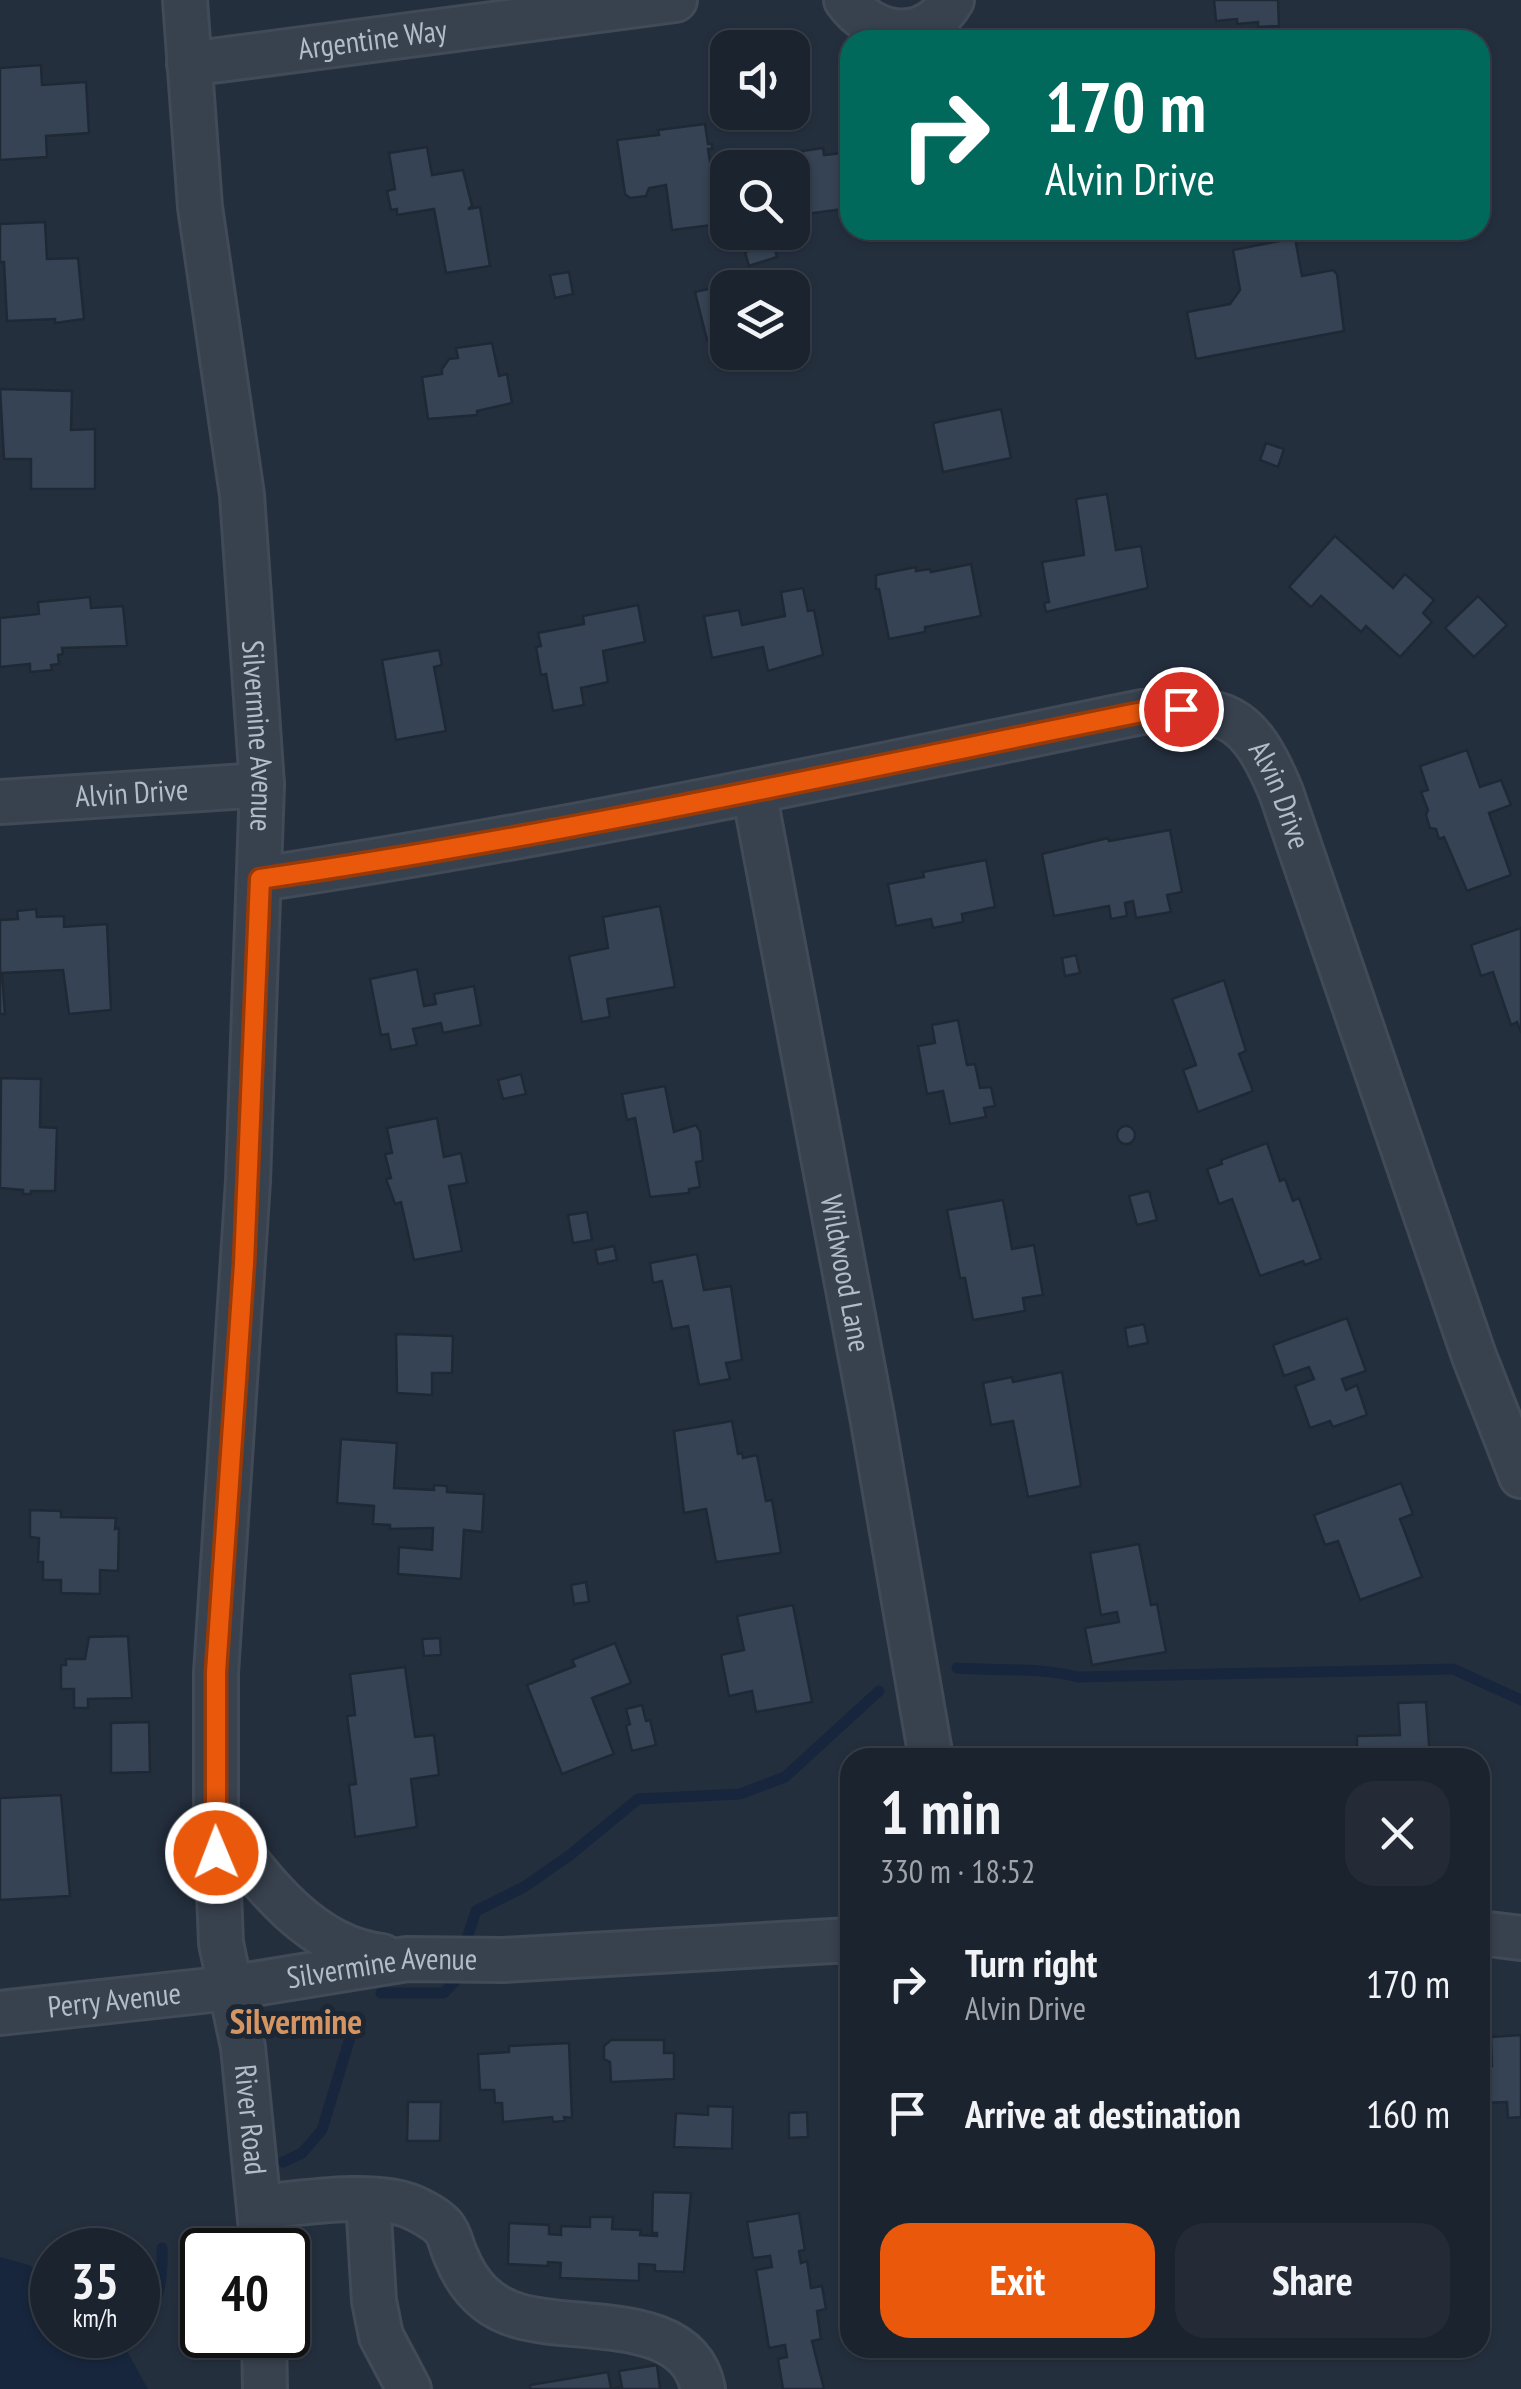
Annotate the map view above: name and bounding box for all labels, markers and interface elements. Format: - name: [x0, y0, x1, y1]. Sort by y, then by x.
- street label: Argentine Way: [296, 9, 450, 67]
- map controls: [710, 30, 810, 370]
- button: sound: [710, 30, 810, 130]
- text: 170 m: [1045, 61, 1206, 151]
- icon: right: [880, 70, 1010, 200]
- text: Alvin Drive: [1045, 149, 1215, 207]
- button: search: [710, 150, 810, 250]
- button: layers: [710, 270, 810, 370]
- street label: Silvermine Avenue: [234, 639, 283, 832]
- pin: [1139, 667, 1224, 752]
- icon: arrive: [1154, 682, 1209, 737]
- street label: Alvin Drive: [1241, 732, 1320, 854]
- street label: Alvin Drive: [74, 769, 189, 815]
- street label: Wildwood Lane: [813, 1191, 880, 1355]
- text: 1 min: [880, 1773, 1001, 1851]
- button: close: [1345, 1781, 1450, 1886]
- position arrow: [164, 1801, 268, 1905]
- text: 330 m · 18:52: [880, 1850, 1035, 1892]
- street label: Silvermine Avenue: [284, 1938, 477, 1996]
- text: Turn right: [965, 1938, 1097, 1987]
- icon: right: [880, 1956, 935, 2011]
- text: 170 m: [1366, 1959, 1450, 2008]
- street label: Perry Avenue: [46, 1972, 183, 2026]
- text: Alvin Drive: [965, 1987, 1086, 2029]
- district label: Silvermine: [230, 1998, 362, 2044]
- street label: River Road: [227, 2063, 276, 2177]
- icon: arrive: [880, 2086, 935, 2141]
- text: Arrive at destination: [965, 2089, 1241, 2138]
- text: 160 m: [1366, 2089, 1450, 2138]
- button: Exit: [880, 2223, 1155, 2338]
- button: Share: [1175, 2223, 1450, 2338]
- speed limit sign: 40: [180, 2228, 310, 2358]
- text: 35: [71, 2248, 119, 2313]
- text: km/h: [73, 2302, 117, 2334]

